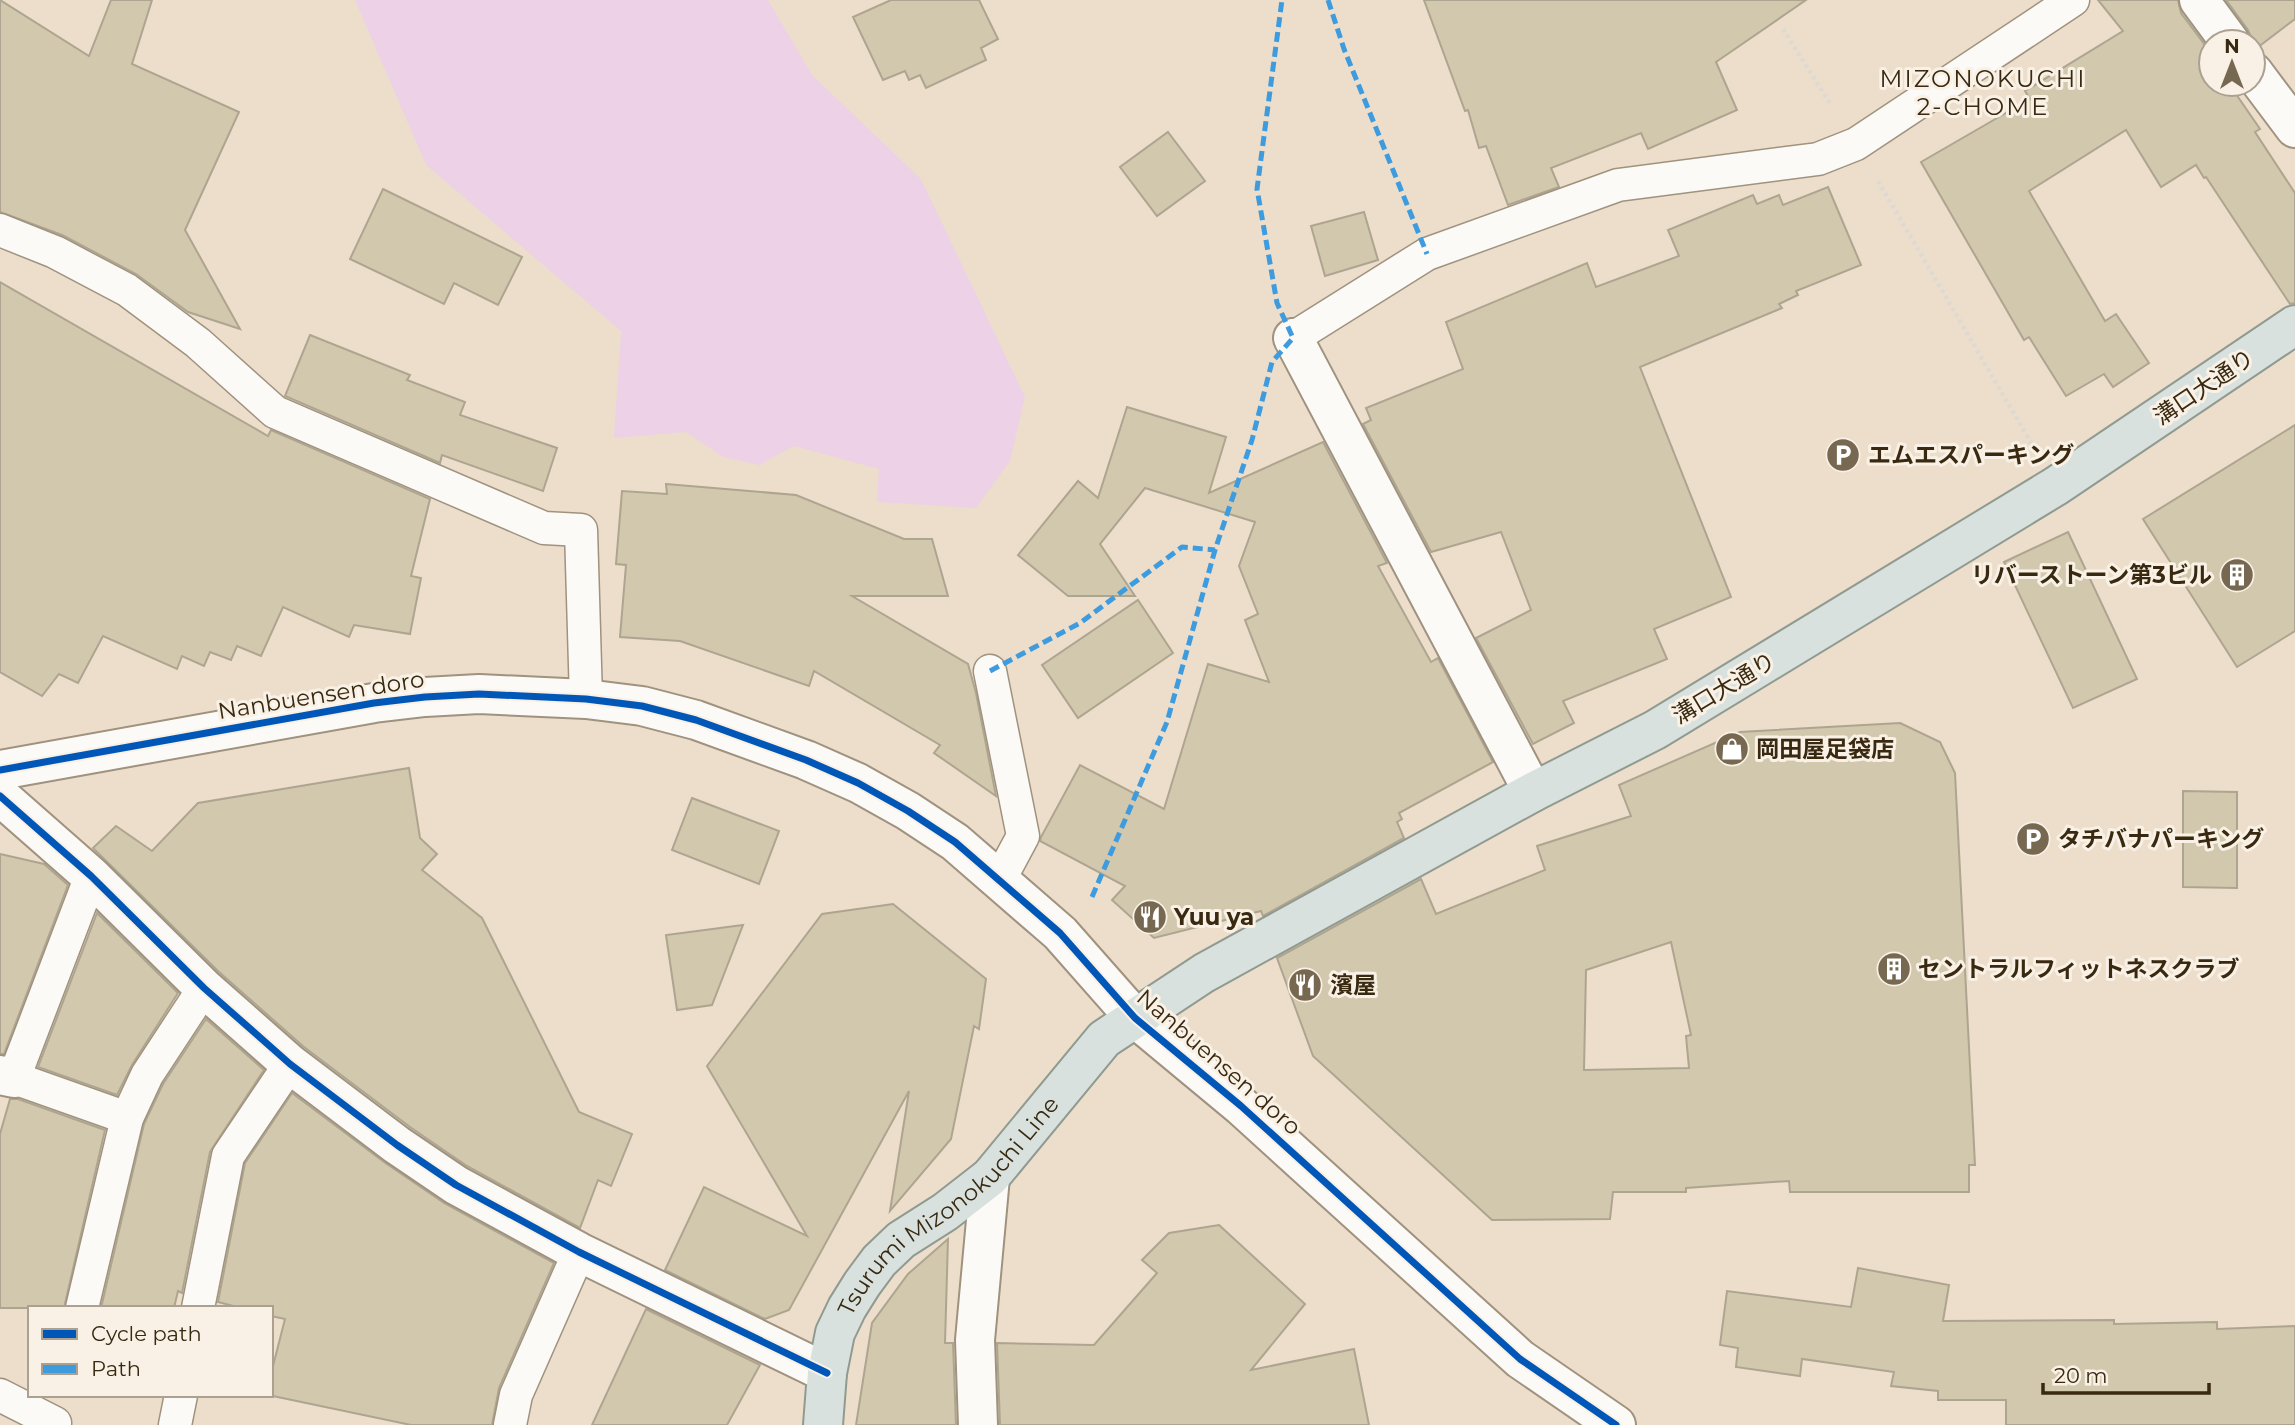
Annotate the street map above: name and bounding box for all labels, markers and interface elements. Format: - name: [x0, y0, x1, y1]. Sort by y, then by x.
- north arrow: [2197, 28, 2267, 98]
- text: N: [2224, 35, 2240, 58]
- district label: MIZONOKUCHI 2-CHOME: [1880, 64, 2086, 121]
- street label: 溝口大通り: [2149, 343, 2259, 431]
- parking icon: エムエスパーキング: [1824, 436, 1862, 474]
- place label: エムエスパーキング: [1868, 441, 2074, 469]
- building icon: リバーストーン第3ビル: [2218, 556, 2256, 594]
- place label: リバーストーン第3ビル: [1971, 561, 2212, 589]
- street label: 溝口大通り: [1668, 646, 1780, 730]
- street label: Nanbuensen doro: [216, 665, 426, 725]
- shop icon: 岡田屋足袋店: [1713, 730, 1751, 768]
- place label: 岡田屋足袋店: [1756, 735, 1894, 763]
- parking icon: タチバナパーキング: [2014, 820, 2052, 858]
- place label: タチバナパーキング: [2058, 825, 2264, 853]
- restaurant icon: Yuu ya: [1131, 898, 1169, 936]
- place label: Yuu ya: [1173, 903, 1254, 931]
- building icon: セントラルフィットネスクラブ: [1875, 950, 1913, 988]
- place label: セントラルフィットネスクラブ: [1918, 955, 2240, 983]
- restaurant icon: 濱屋: [1286, 966, 1324, 1004]
- place label: 濱屋: [1330, 971, 1376, 999]
- street label: Nanbuensen doro: [1131, 983, 1307, 1141]
- street label: Tsurumi Mizonokuchi Line: [832, 1091, 1065, 1320]
- legend: [28, 1306, 273, 1397]
- text: Cycle path: [91, 1321, 202, 1346]
- scale bar: [2043, 1352, 2209, 1396]
- text: Path: [91, 1356, 141, 1381]
- text: 20 m: [2054, 1363, 2108, 1388]

